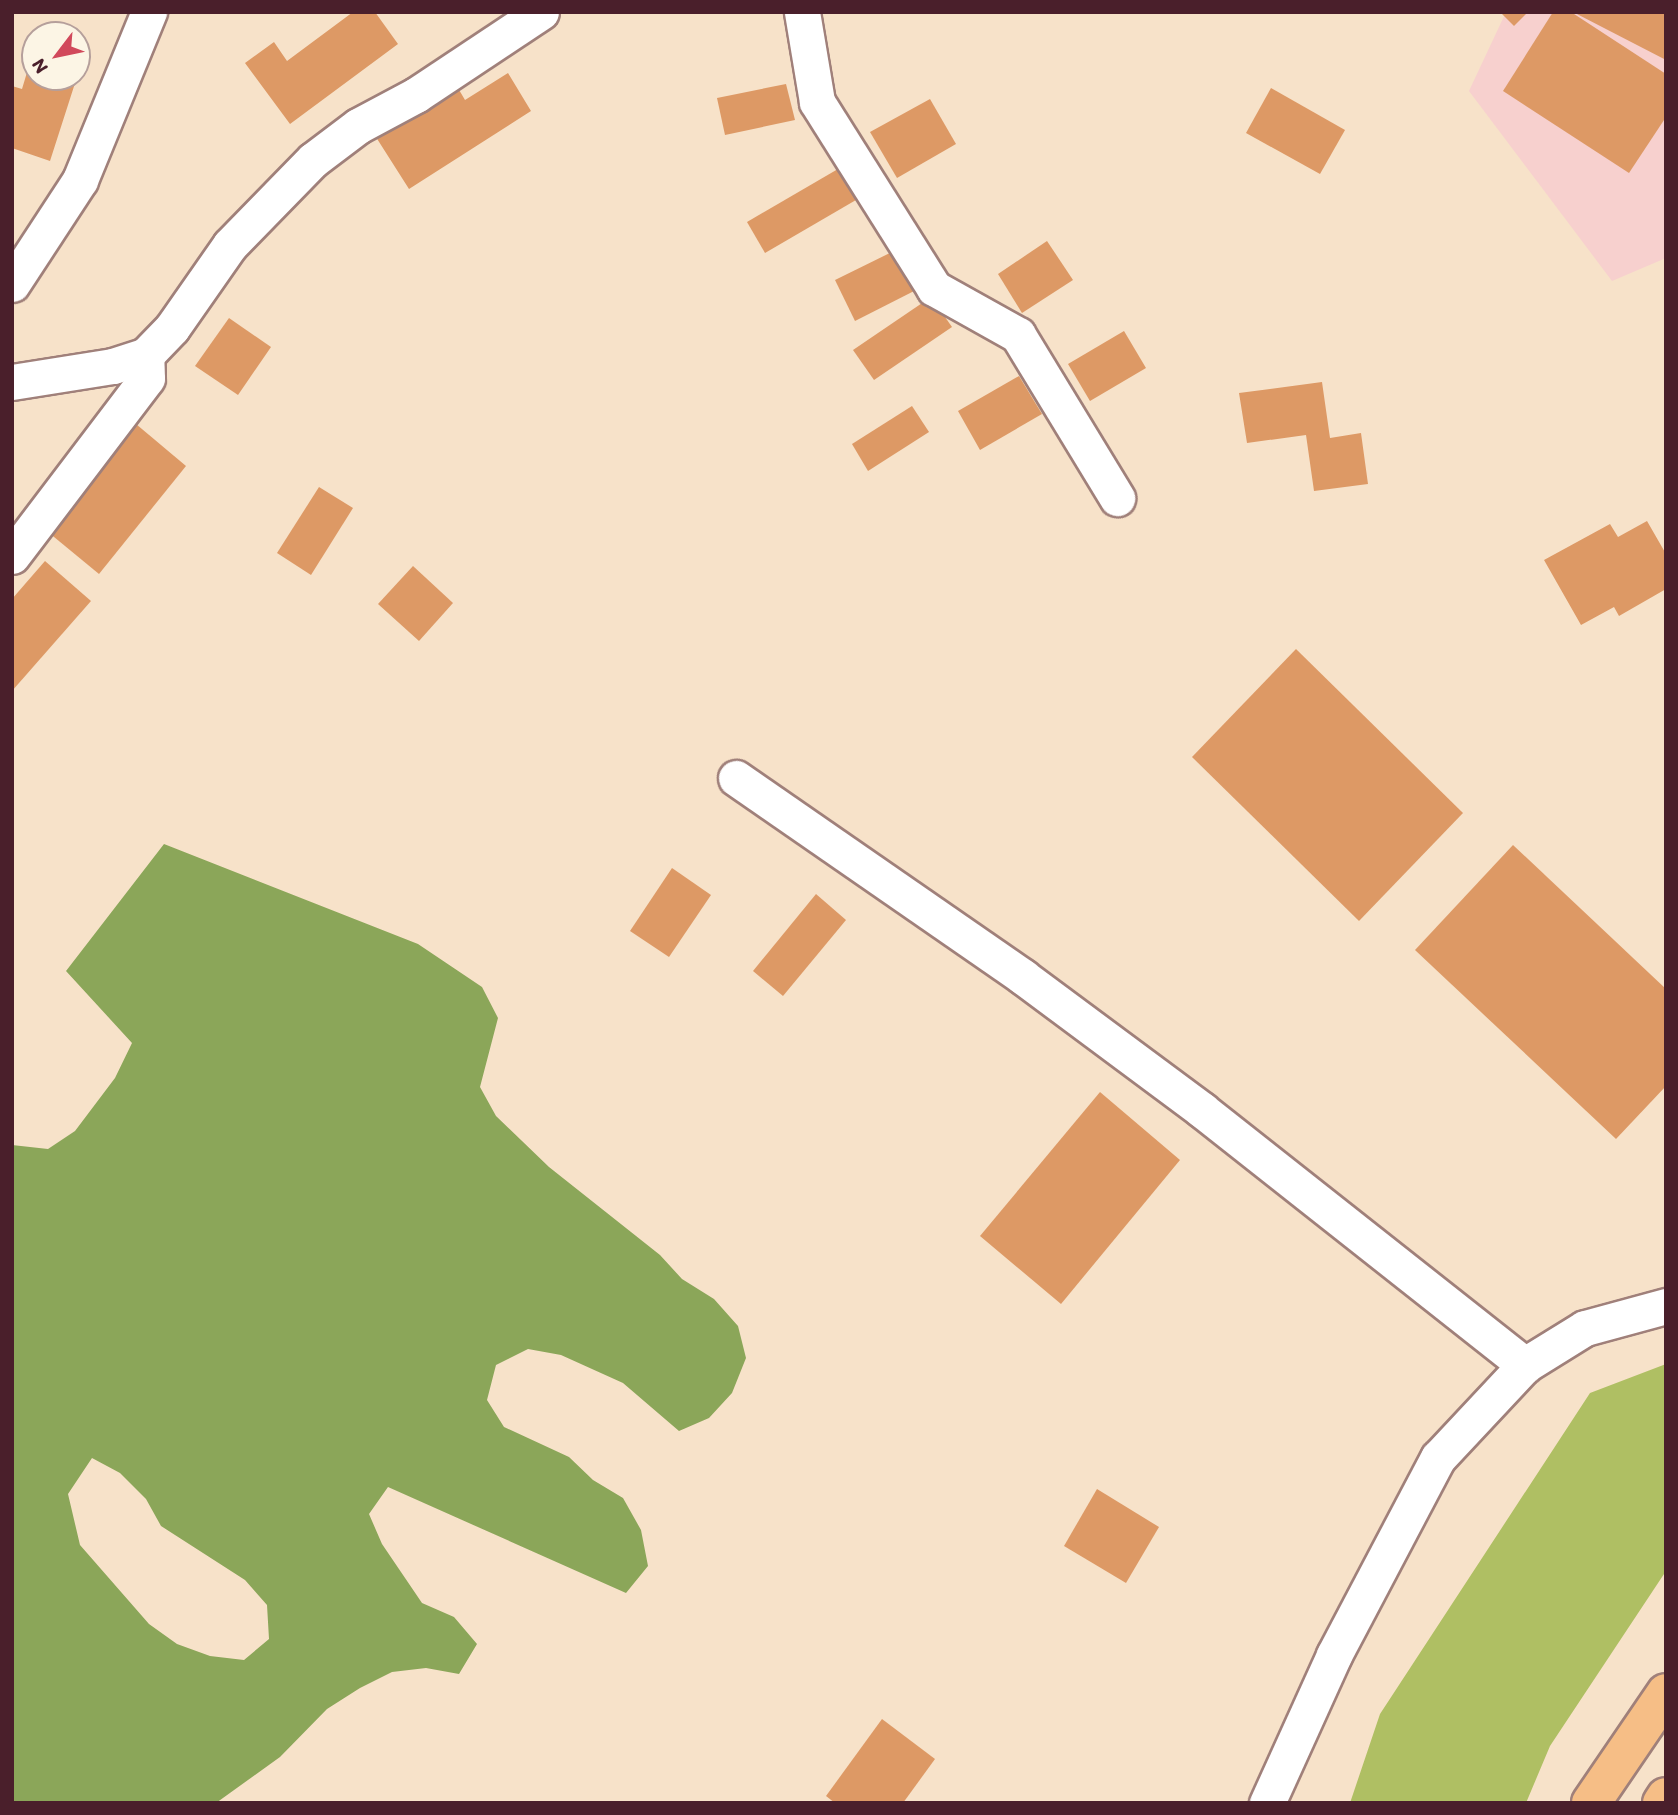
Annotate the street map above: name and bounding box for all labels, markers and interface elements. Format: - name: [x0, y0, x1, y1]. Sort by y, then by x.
- north arrow: [21, 21, 91, 91]
- text: N: [26, 55, 53, 78]

